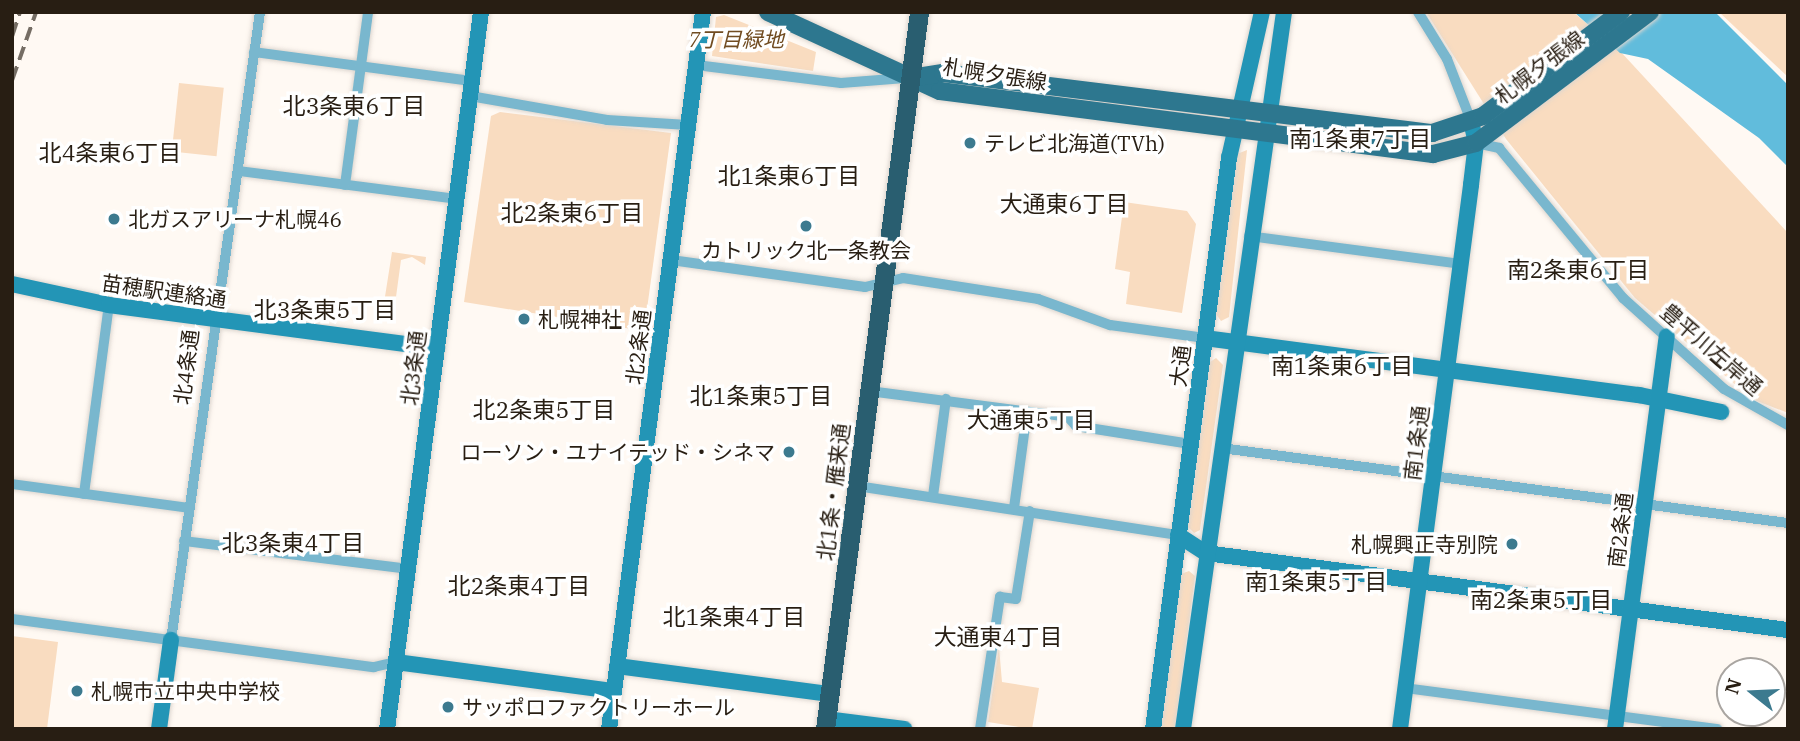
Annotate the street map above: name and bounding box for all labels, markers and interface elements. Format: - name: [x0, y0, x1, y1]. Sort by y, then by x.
- street label: 札幌夕張線: [1489, 25, 1589, 109]
- park label: 7丁目緑地: [688, 26, 784, 52]
- street label: 札幌夕張線: [941, 53, 1049, 95]
- district label: 北3条東6丁目: [283, 91, 425, 119]
- district label: 南1条東7丁目: [1289, 124, 1431, 152]
- place label: テレビ北海道(TVh): [984, 130, 1165, 156]
- marker: テレビ北海道(TVh): [962, 135, 978, 151]
- district label: 北4条東6丁目: [39, 138, 181, 166]
- district label: 北1条東6丁目: [718, 161, 860, 189]
- district label: 大通東6丁目: [1000, 189, 1128, 217]
- district label: 北2条東6丁目: [501, 198, 643, 226]
- place label: 北ガスアリーナ札幌46: [128, 206, 342, 232]
- marker: 北ガスアリーナ札幌46: [106, 211, 122, 227]
- marker: カトリック北一条教会: [798, 218, 814, 234]
- place label: カトリック北一条教会: [701, 237, 911, 263]
- district label: 南2条東6丁目: [1507, 255, 1649, 283]
- street label: 苗穂駅連絡通: [100, 270, 228, 312]
- district label: 北3条東5丁目: [254, 295, 396, 323]
- street label: 豊平川左岸通: [1656, 298, 1768, 400]
- place label: 札幌神社: [538, 306, 622, 332]
- street label: 北2条通: [621, 308, 655, 386]
- marker: 札幌神社: [516, 311, 532, 327]
- street label: 北4条通: [169, 328, 203, 406]
- street label: 北3条通: [396, 329, 430, 407]
- street label: 大通: [1165, 344, 1195, 388]
- district label: 南1条東6丁目: [1271, 351, 1413, 379]
- district label: 北1条東5丁目: [690, 381, 832, 409]
- district label: 北2条東5丁目: [473, 395, 615, 423]
- street label: 南1条通: [1399, 404, 1433, 482]
- district label: 大通東5丁目: [967, 405, 1095, 433]
- street label: 北1条・雁来通: [812, 422, 854, 562]
- place label: ローソン・ユナイテッド・シネマ: [460, 439, 775, 465]
- marker: ローソン・ユナイテッド・シネマ: [781, 444, 797, 460]
- street label: 南2条通: [1603, 491, 1637, 569]
- district label: 北3条東4丁目: [222, 528, 364, 556]
- place label: 札幌興正寺別院: [1351, 531, 1498, 557]
- marker: 札幌興正寺別院: [1504, 536, 1520, 552]
- district label: 南1条東5丁目: [1245, 567, 1387, 595]
- district label: 北2条東4丁目: [448, 571, 590, 599]
- district label: 南2条東5丁目: [1470, 585, 1612, 613]
- district label: 北1条東4丁目: [663, 602, 805, 630]
- district label: 大通東4丁目: [934, 622, 1062, 650]
- north arrow: [1716, 657, 1786, 727]
- text: N: [1719, 675, 1747, 697]
- place label: 札幌市立中央中学校: [91, 678, 280, 704]
- marker: 札幌市立中央中学校: [69, 683, 85, 699]
- place label: サッポロファクトリーホール: [462, 694, 735, 720]
- marker: サッポロファクトリーホール: [440, 699, 456, 715]

